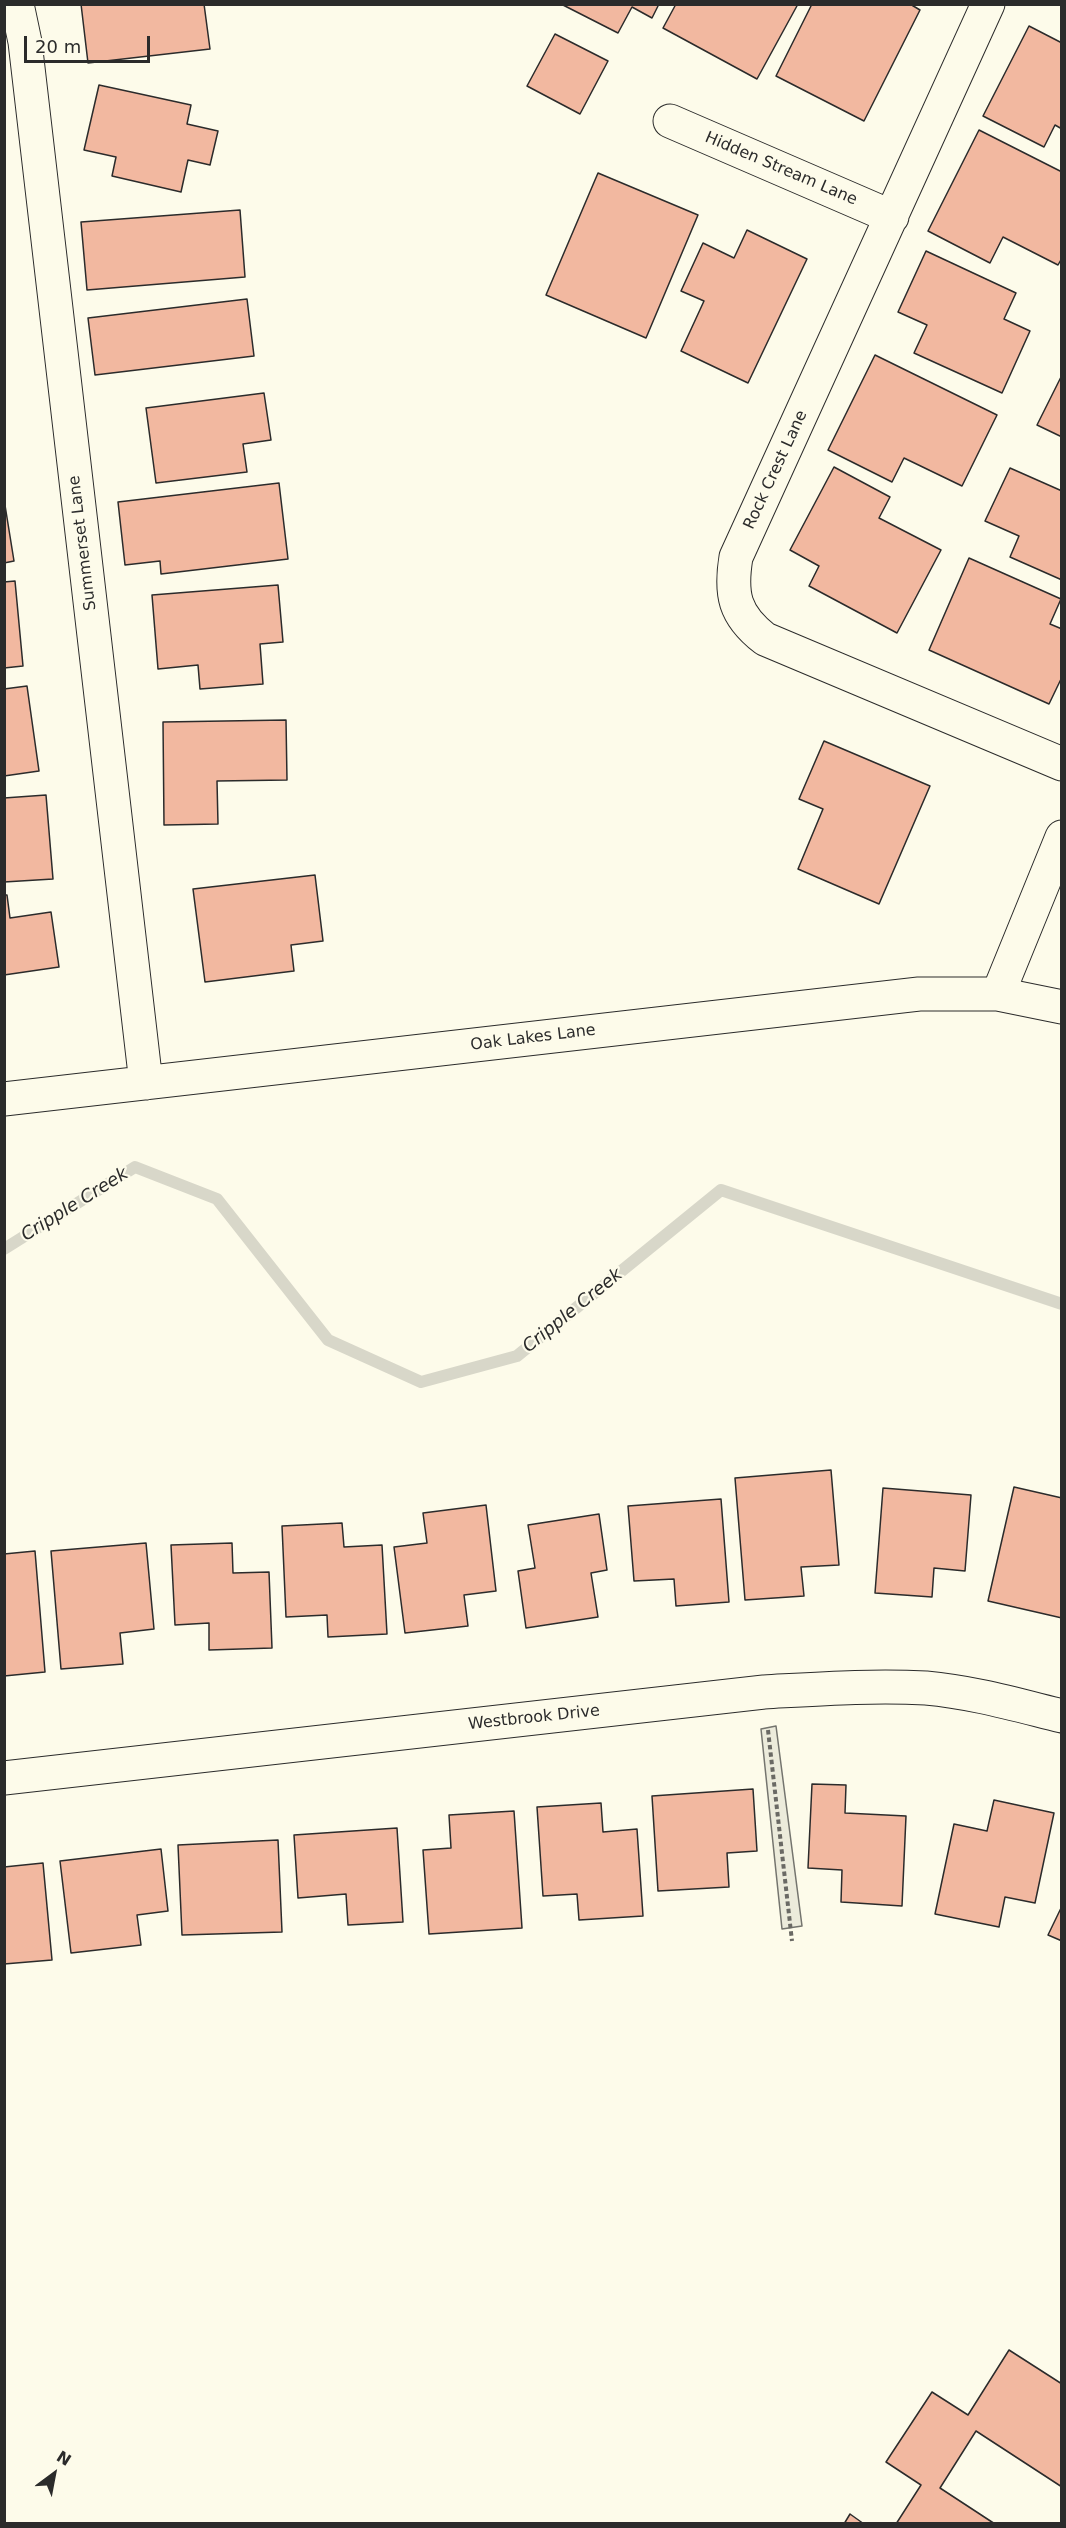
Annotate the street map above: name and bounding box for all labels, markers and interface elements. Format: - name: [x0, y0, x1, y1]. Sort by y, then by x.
- scale bar: [27, 24, 153, 62]
- text: 20 m: [35, 36, 81, 57]
- street label: Hidden Stream Lane: [702, 128, 860, 210]
- street label: Rock Crest Lane: [740, 407, 812, 533]
- street label: Summerset Lane: [65, 474, 101, 612]
- street label: Oak Lakes Lane: [469, 1021, 597, 1055]
- water label: Cripple Creek: [17, 1163, 133, 1247]
- water label: Cripple Creek: [519, 1264, 627, 1358]
- street label: Westbrook Drive: [467, 1702, 601, 1734]
- north arrow: [24, 2444, 84, 2504]
- text: N: [53, 2447, 75, 2470]

